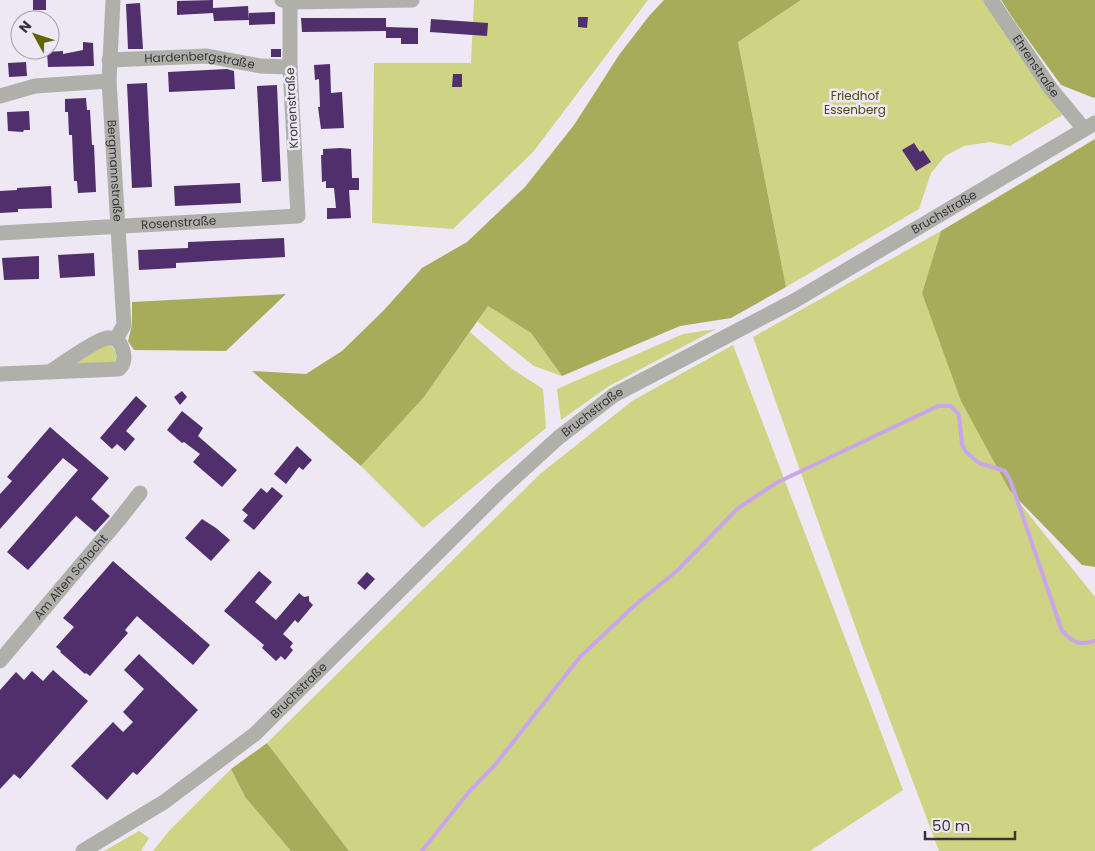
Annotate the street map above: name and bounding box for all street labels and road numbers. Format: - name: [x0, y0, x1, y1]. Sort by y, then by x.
- street label: Ehrenstraße: [1009, 31, 1064, 101]
- street label: Hardenbergstraße: [144, 47, 256, 73]
- street label: Kronenstraße: [281, 67, 302, 149]
- street label: Bergmannstraße: [103, 119, 127, 222]
- street label: Bruchstraße: [908, 186, 980, 238]
- street label: Rosenstraße: [141, 212, 217, 233]
- street label: Bruchstraße: [558, 383, 626, 440]
- street label: Am Alten Schacht: [30, 530, 111, 623]
- street label: Bruchstraße: [266, 658, 331, 722]

